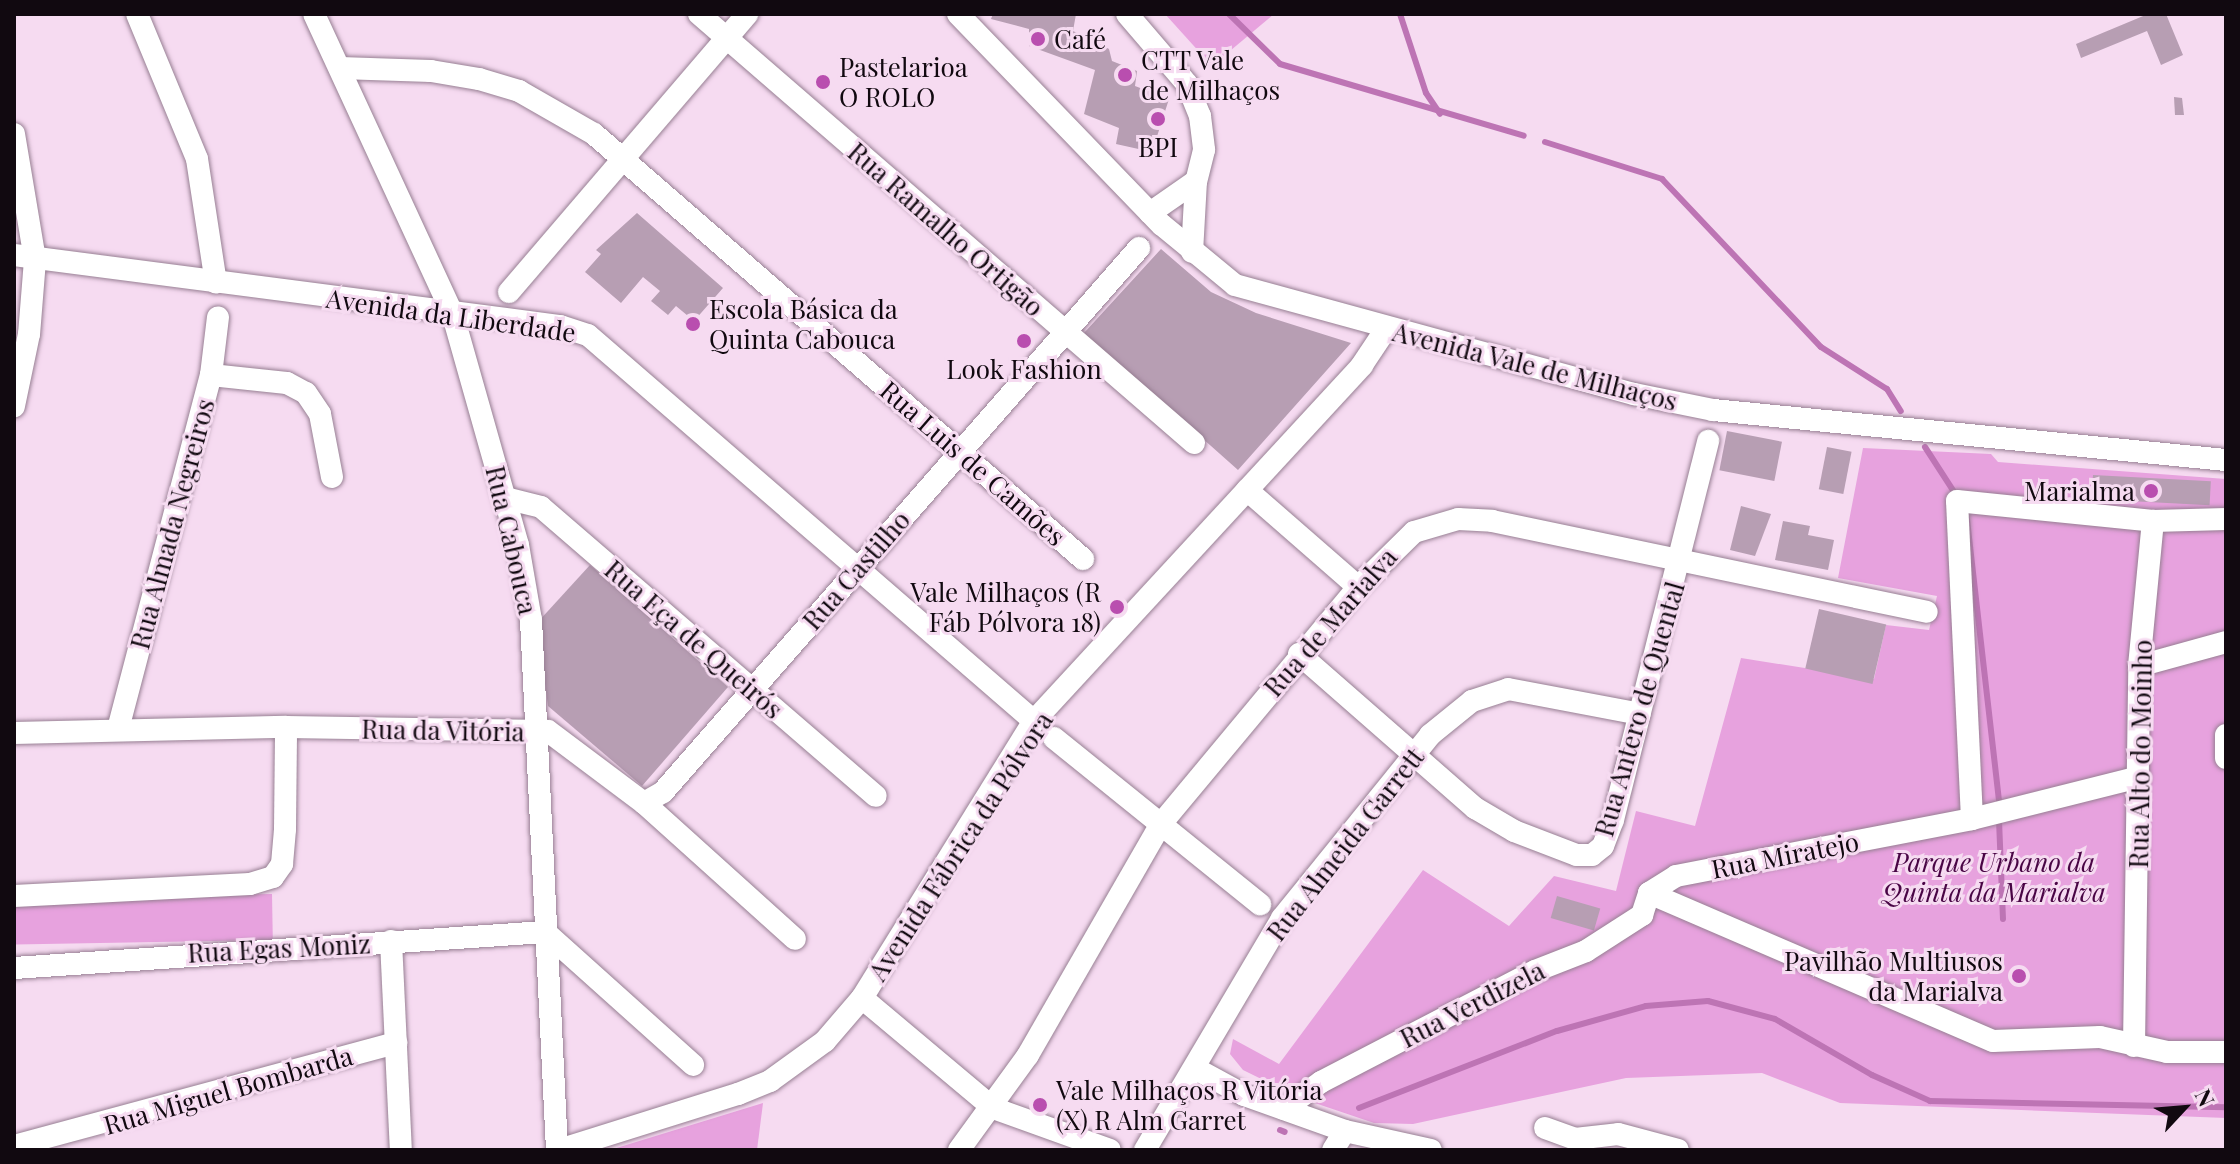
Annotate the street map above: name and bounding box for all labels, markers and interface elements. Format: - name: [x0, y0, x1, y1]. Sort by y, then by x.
- place label: Café: [1054, 23, 1106, 55]
- marker: Café: [1029, 30, 1047, 48]
- place label: CTT Vale de Milhaços: [1141, 44, 1280, 106]
- place label: Pastelarioa O ROLO: [839, 51, 968, 112]
- marker: CTT Vale de Milhaços: [1116, 66, 1134, 84]
- marker: Pastelarioa O ROLO: [814, 73, 832, 91]
- marker: BPI: [1149, 110, 1167, 128]
- place label: BPI: [1138, 131, 1178, 163]
- street label: Rua Ramalho Ortigão: [842, 136, 1050, 322]
- street label: Avenida da Liberdade: [324, 282, 578, 348]
- place label: Escola Básica da Quinta Cabouca: [709, 293, 898, 354]
- marker: Escola Básica da Quinta Cabouca: [684, 315, 702, 333]
- street label: Avenida Vale de Milhaços: [1389, 315, 1681, 417]
- marker: Look Fashion: [1015, 332, 1033, 350]
- place label: Look Fashion: [946, 353, 1102, 385]
- street label: Rua Luis de Camões: [874, 374, 1072, 552]
- street label: Rua Almada Negreiros: [123, 395, 221, 653]
- street label: Rua Cabouca: [480, 463, 544, 617]
- place label: Marialma: [2024, 475, 2135, 507]
- marker: Marialma: [2142, 482, 2160, 500]
- street label: Rua Castilho: [796, 504, 916, 636]
- street label: Rua de Marialva: [1257, 541, 1403, 703]
- street label: Rua Eça de Queirós: [598, 553, 790, 725]
- place label: Vale Milhaços (R Fáb Pólvora 18): [910, 576, 1101, 638]
- street label: Rua Antero de Quental: [1588, 577, 1690, 841]
- marker: Vale Milhaços (R Fáb Pólvora 18): [1108, 598, 1126, 616]
- street label: Rua Alto do Moinho: [2122, 639, 2158, 869]
- street label: Avenida Fábrica da Pólvora: [861, 705, 1059, 987]
- street label: Rua da Vitória: [360, 713, 526, 747]
- street label: Rua Almeida Garrett: [1259, 741, 1431, 947]
- street label: Rua Miratejo: [1709, 825, 1861, 885]
- park label: Parque Urbano da Quinta da Marialva: [1882, 846, 2106, 908]
- street label: Rua Egas Moniz: [186, 928, 372, 968]
- place label: Pavilhão Multiusos da Marialva: [1784, 945, 2003, 1006]
- street label: Rua Verdizela: [1394, 954, 1550, 1054]
- marker: Pavilhão Multiusos da Marialva: [2010, 967, 2028, 985]
- street label: Rua Miguel Bombarda: [100, 1039, 356, 1141]
- north arrow: [2144, 1068, 2224, 1148]
- place label: Vale Milhaços R Vitória (X) R Alm Garret: [1056, 1074, 1324, 1136]
- text: N: [2189, 1084, 2223, 1111]
- marker: Vale Milhaços R Vitória (X) R Alm Garret: [1031, 1096, 1049, 1114]

